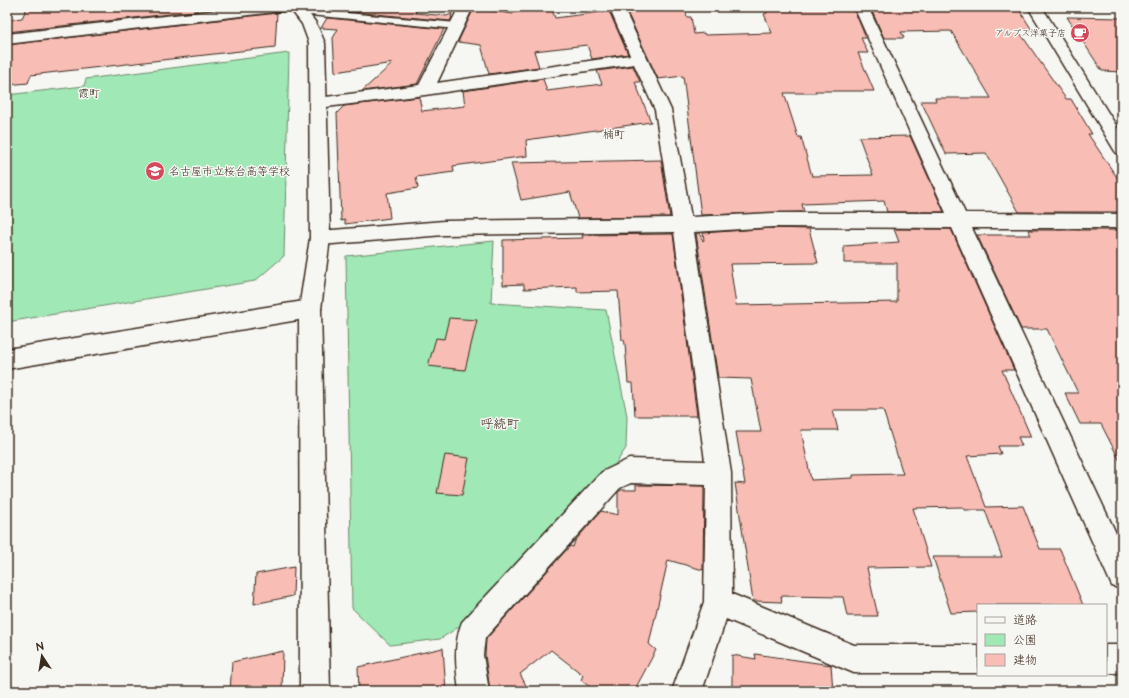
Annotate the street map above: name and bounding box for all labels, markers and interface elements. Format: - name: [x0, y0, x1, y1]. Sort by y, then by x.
- cafe icon: アルプス洋菓子店: [1069, 22, 1091, 44]
- place label: アルプス洋菓子店: [995, 27, 1066, 40]
- district label: 霞町: [78, 86, 100, 101]
- district label: 楠町: [603, 127, 625, 142]
- school or university icon: 名古屋市立桜台高等学校: [144, 160, 166, 182]
- place label: 名古屋市立桜台高等学校: [169, 164, 290, 179]
- district label: 呼続町: [480, 415, 520, 433]
- legend: [977, 604, 1107, 676]
- text: 道路: [1013, 612, 1037, 629]
- text: 公園: [1013, 632, 1037, 649]
- north arrow: [22, 636, 62, 676]
- text: N: [35, 639, 45, 655]
- text: 建物: [1013, 652, 1037, 669]

